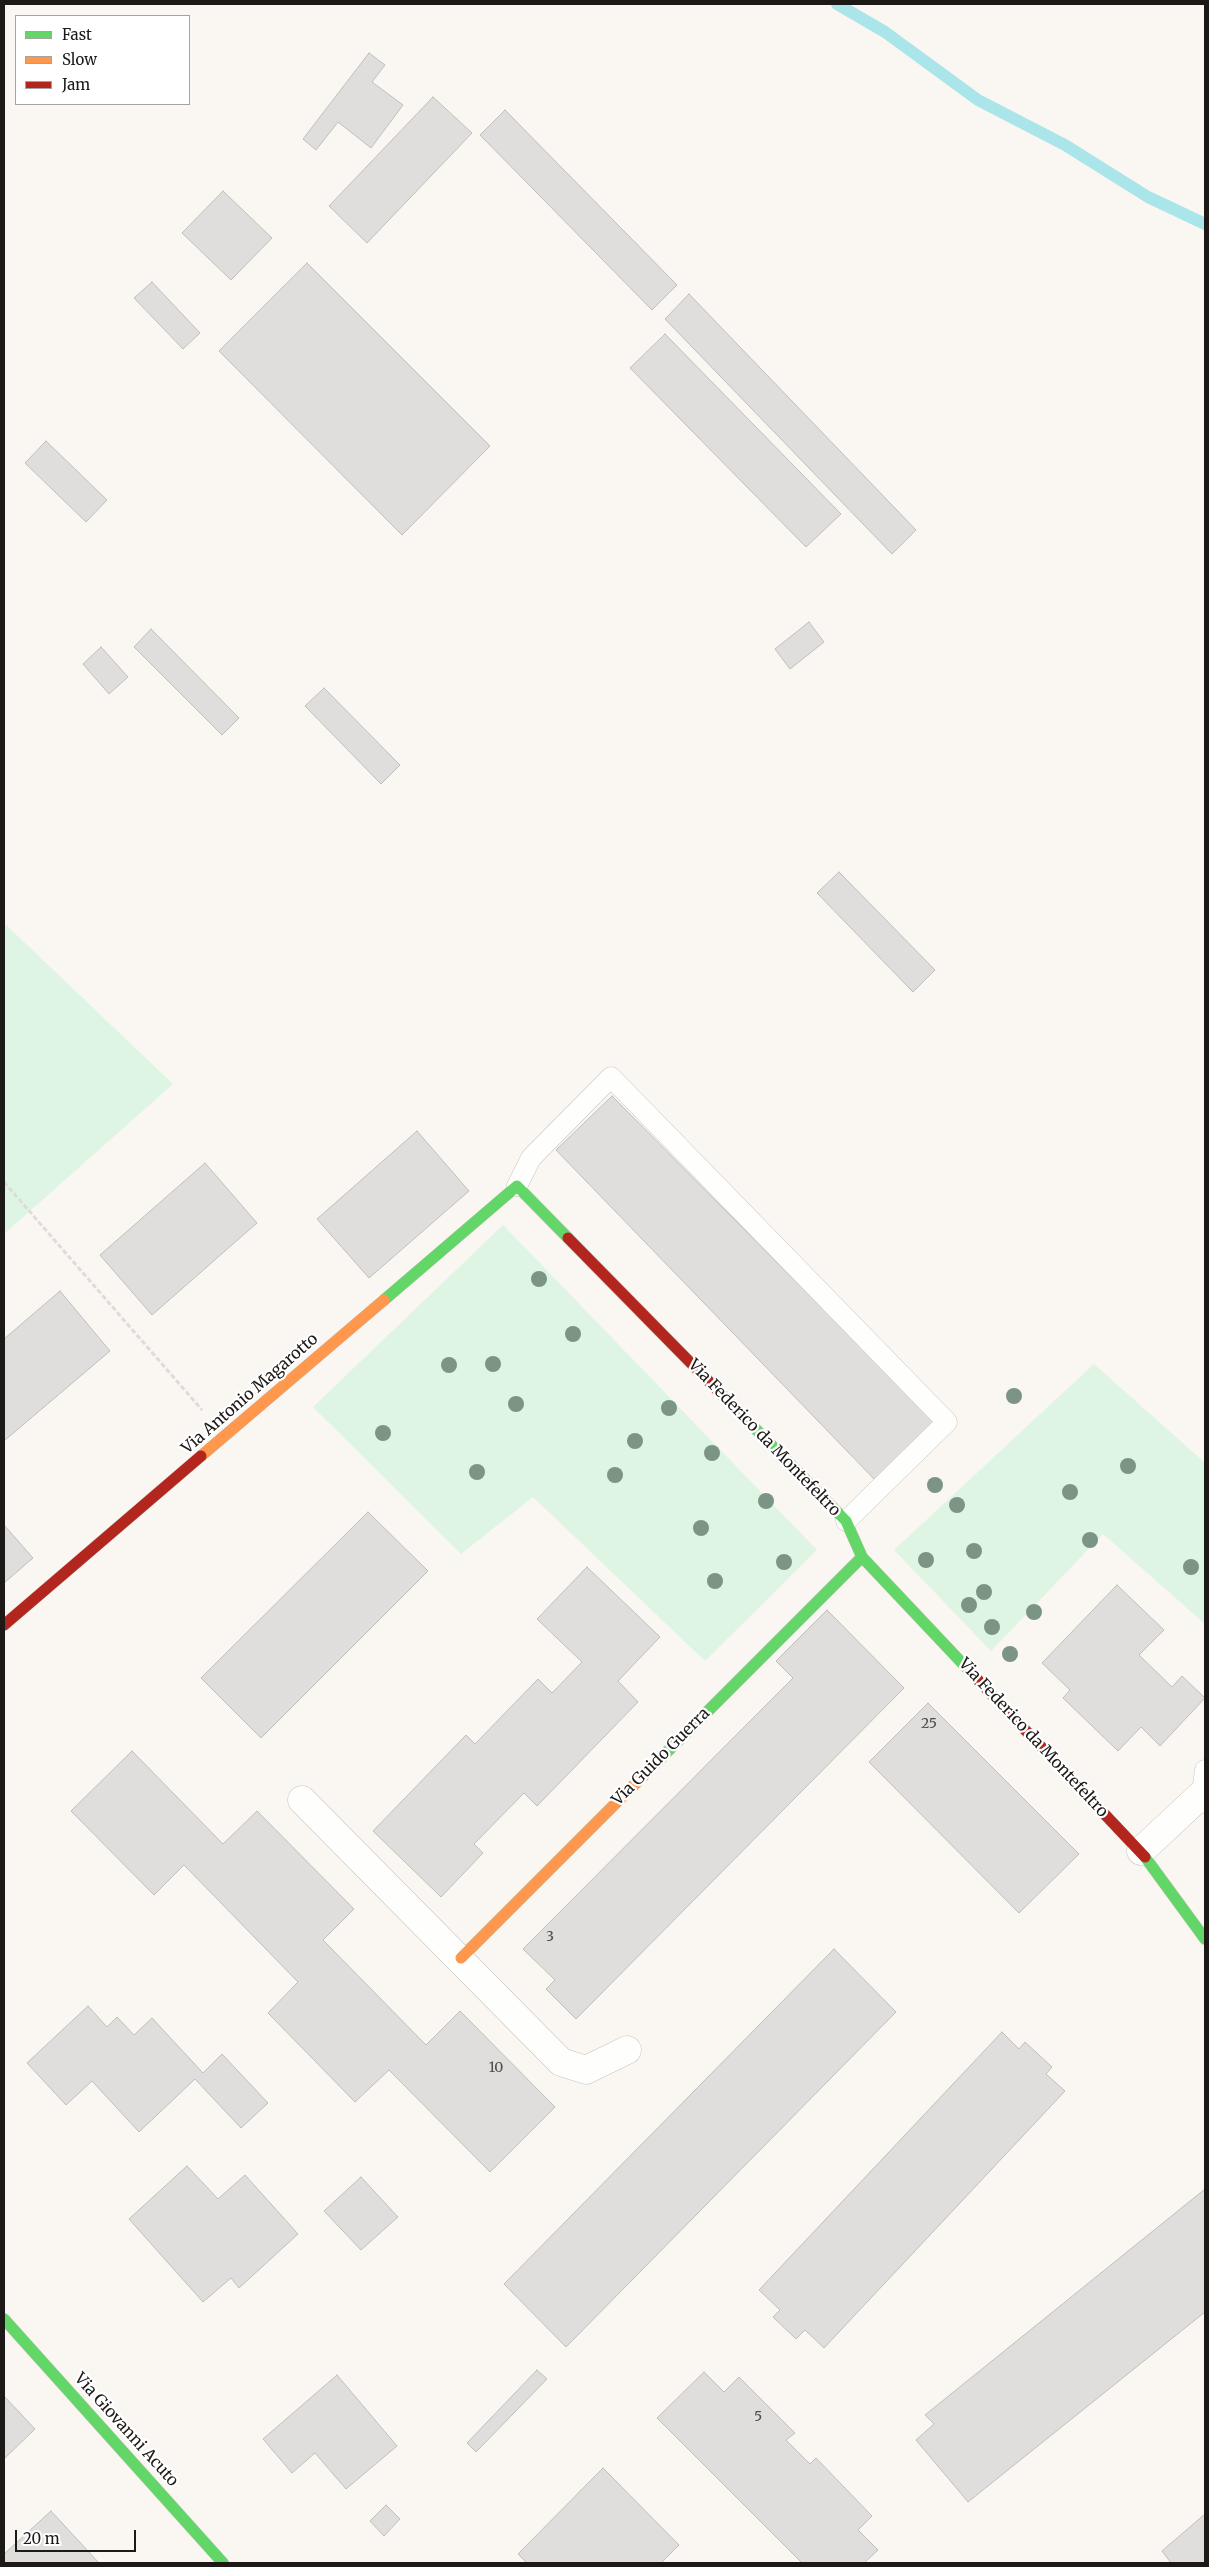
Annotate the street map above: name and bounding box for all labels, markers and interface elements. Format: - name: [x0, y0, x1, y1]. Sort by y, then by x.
- legend: [15, 15, 190, 105]
- text: Fast: [62, 25, 92, 44]
- text: Slow: [62, 50, 97, 69]
- text: Jam: [62, 75, 90, 94]
- street label: Via Antonio Magarotto: [178, 1330, 322, 1458]
- street label: Via Federico da Montefeltro: [684, 1356, 844, 1520]
- street label: Via Federico da Montefeltro: [954, 1654, 1112, 1822]
- street label: Via Guido Guerra: [608, 1704, 714, 1810]
- house number: 25: [921, 1716, 937, 1732]
- house number: 3: [546, 1929, 554, 1945]
- house number: 10: [489, 2060, 503, 2076]
- street label: Via Giovanni Acuto: [70, 2369, 182, 2491]
- house number: 5: [754, 2409, 762, 2425]
- scale bar: [18, 2520, 139, 2552]
- text: 20 m: [23, 2529, 60, 2548]

